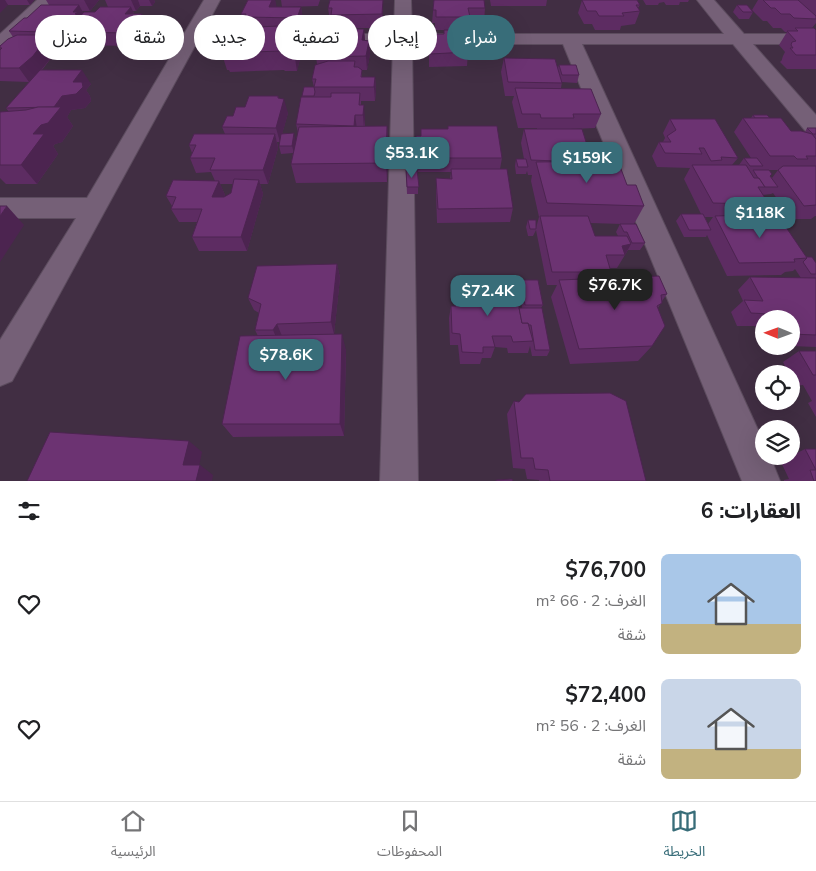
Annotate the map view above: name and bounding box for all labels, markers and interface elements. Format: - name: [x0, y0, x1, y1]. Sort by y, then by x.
- chip: منزل: [35, 15, 106, 60]
- chip: شقة: [116, 15, 184, 60]
- chip: جديد: [194, 15, 265, 60]
- chip: تصفية: [275, 15, 358, 60]
- chip: إيجار: [368, 15, 437, 60]
- chip: شراء: [447, 15, 515, 60]
- pin: $53.1K: [371, 136, 453, 179]
- text: $53.1K: [386, 142, 439, 164]
- pin: $159K: [552, 142, 622, 184]
- text: $159K: [562, 147, 612, 169]
- pin: $118K: [725, 196, 795, 239]
- text: $118K: [735, 202, 785, 224]
- pin: $76.7K: [574, 268, 656, 311]
- pin: $72.4K: [447, 274, 529, 317]
- text: $76.7K: [589, 274, 642, 296]
- text: $72.4K: [462, 280, 515, 302]
- north arrow: [755, 310, 800, 355]
- map controls: [755, 310, 800, 465]
- pin: $78.6K: [245, 338, 327, 381]
- text: $78.6K: [260, 344, 313, 366]
- button: locate: [755, 365, 800, 410]
- button: layers: [755, 420, 800, 465]
- icon: filters: [15, 497, 43, 525]
- text: العقارات: 6: [701, 497, 801, 525]
- text: $76,700: [565, 556, 646, 584]
- icon: home: [701, 574, 761, 634]
- icon: heart: [15, 590, 43, 618]
- text: الغرف: 2 · 66 m²: [536, 590, 646, 612]
- text: شقة: [618, 624, 646, 646]
- text: $72,400: [565, 681, 646, 709]
- icon: home: [701, 699, 761, 759]
- icon: heart: [15, 715, 43, 743]
- text: الغرف: 2 · 56 m²: [536, 715, 646, 737]
- text: شقة: [618, 749, 646, 771]
- tab: الرئيسية: [111, 807, 156, 866]
- tab: المحفوظات: [377, 807, 442, 866]
- tab: الخريطة: [663, 807, 705, 866]

